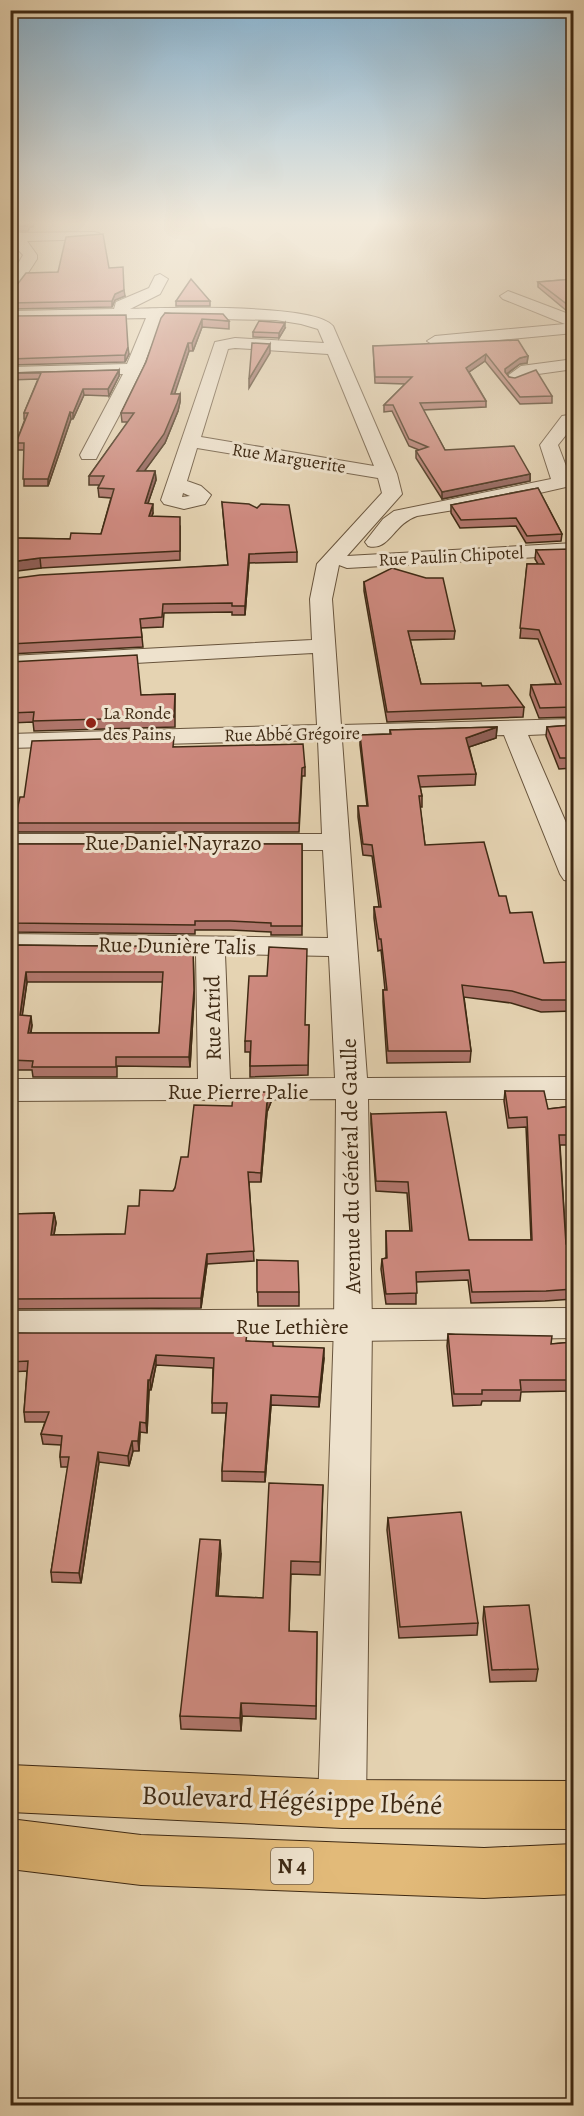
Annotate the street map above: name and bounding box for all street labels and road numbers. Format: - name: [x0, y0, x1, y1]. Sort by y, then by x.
- street label: Rue Marguerite: [230, 437, 348, 479]
- street label: Rue Paulin Chipotel: [378, 540, 525, 572]
- street label: Rue Abbé Grégoire: [224, 721, 360, 747]
- street label: Rue Daniel Nayrazo: [84, 828, 262, 858]
- street label: Rue Dunière Talis: [98, 930, 256, 962]
- street label: Rue Atrid: [197, 975, 229, 1061]
- street label: Avenue du Général de Gaulle: [334, 1038, 368, 1295]
- street label: Rue Pierre Palie: [167, 1077, 309, 1107]
- street label: Rue Lethière: [235, 1312, 349, 1342]
- street label: Boulevard Hégésippe Ibéné: [141, 1777, 443, 1823]
- road number: N 4: [271, 1848, 313, 1884]

